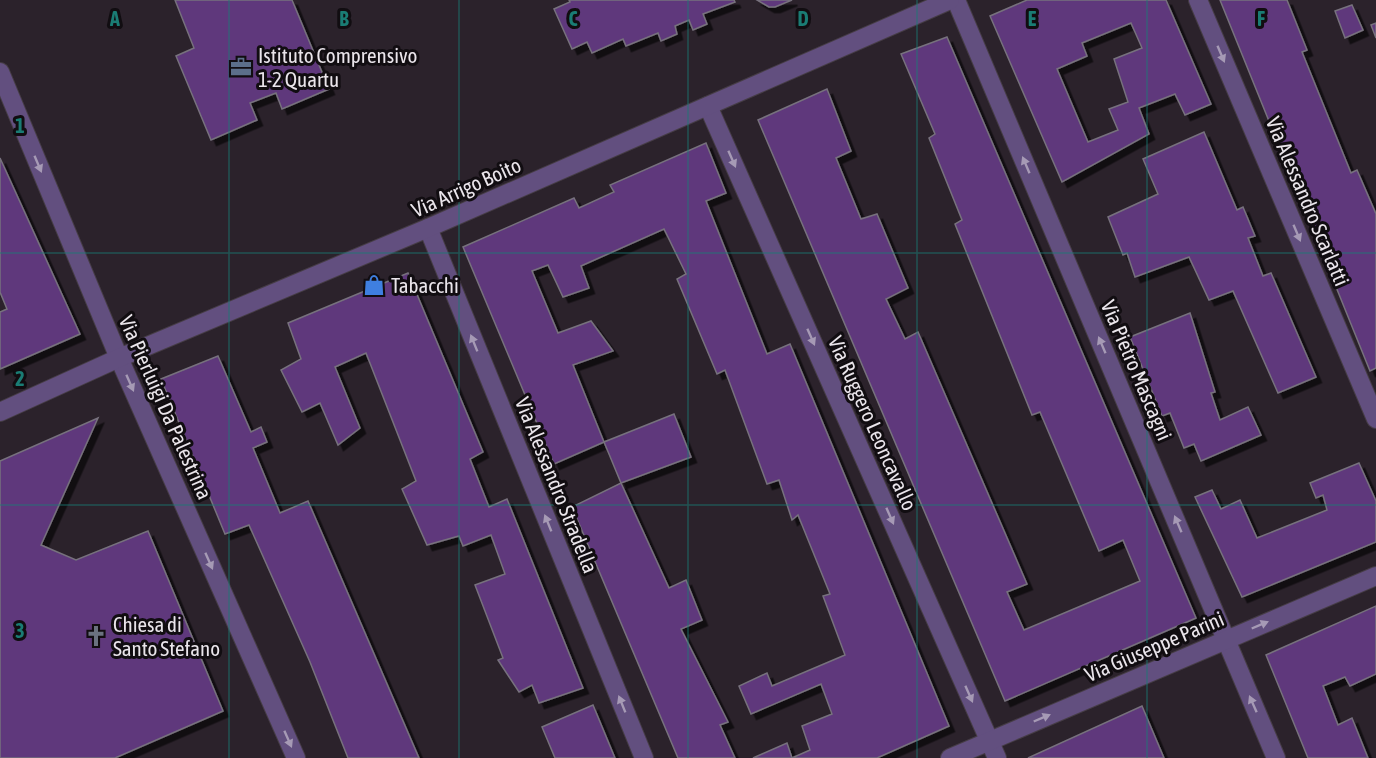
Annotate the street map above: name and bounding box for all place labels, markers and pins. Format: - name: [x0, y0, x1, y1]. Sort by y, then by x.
- place label: Istituto Comprensivo 1-2 Quartu: [258, 43, 417, 91]
- office icon: Istituto Comprensivo 1-2 Quartu: [229, 55, 253, 79]
- shop icon: Tabacchi: [362, 273, 386, 297]
- place label: Tabacchi: [391, 273, 459, 297]
- place label: Chiesa di Santo Stefano: [113, 612, 220, 660]
- church icon: Chiesa di Santo Stefano: [84, 624, 108, 648]

